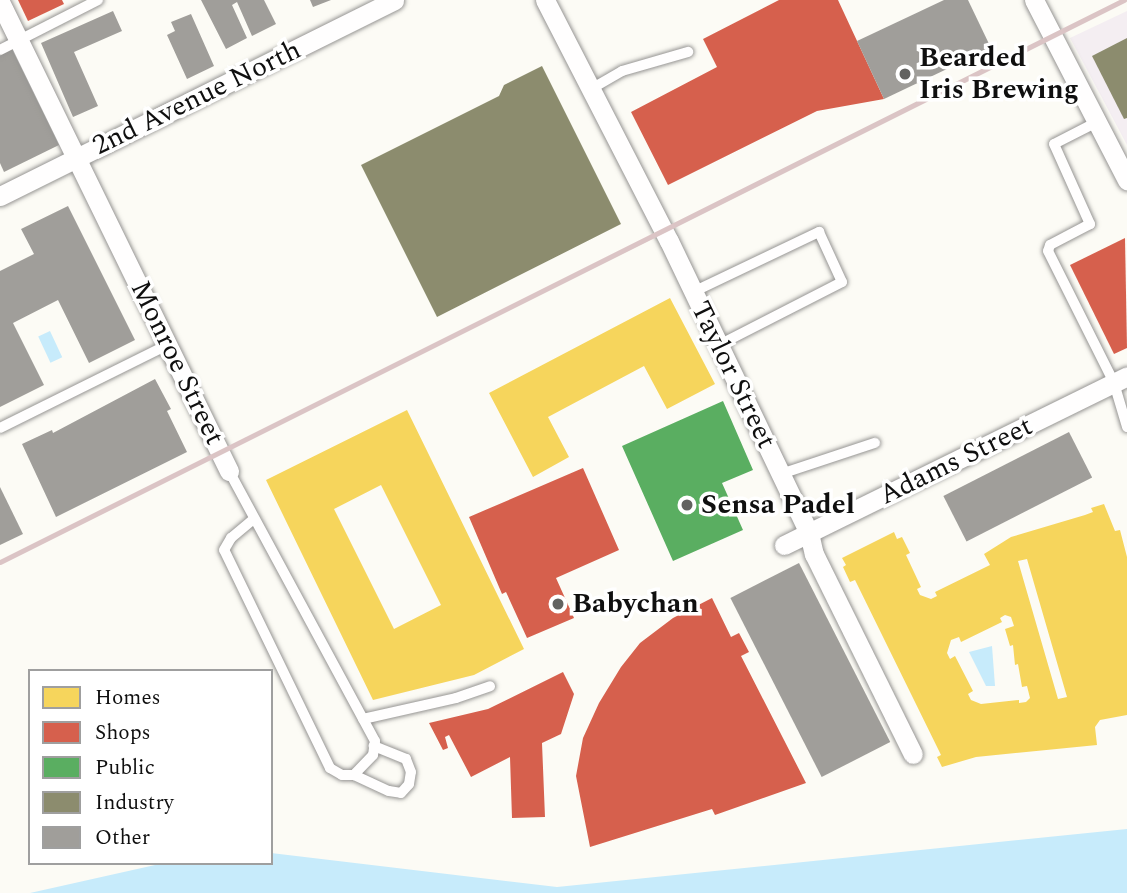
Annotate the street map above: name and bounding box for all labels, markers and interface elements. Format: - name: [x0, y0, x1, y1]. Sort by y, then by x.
- street label: 2nd Avenue North: [88, 33, 306, 163]
- place label: Bearded Iris Brewing: [919, 41, 1079, 107]
- marker: Bearded Iris Brewing: [897, 66, 913, 82]
- street label: Monroe Street: [123, 275, 231, 451]
- street label: Taylor Street: [683, 296, 783, 454]
- street label: Adams Street: [874, 409, 1038, 513]
- place label: Sensa Padel: [701, 488, 855, 522]
- marker: Sensa Padel: [679, 497, 695, 513]
- place label: Babychan: [572, 587, 699, 621]
- marker: Babychan: [550, 596, 566, 612]
- legend: [28, 669, 273, 865]
- text: Homes: [95, 682, 161, 714]
- text: Shops: [95, 717, 151, 749]
- text: Public: [95, 752, 155, 784]
- text: Industry: [95, 787, 174, 819]
- text: Other: [95, 822, 150, 854]

